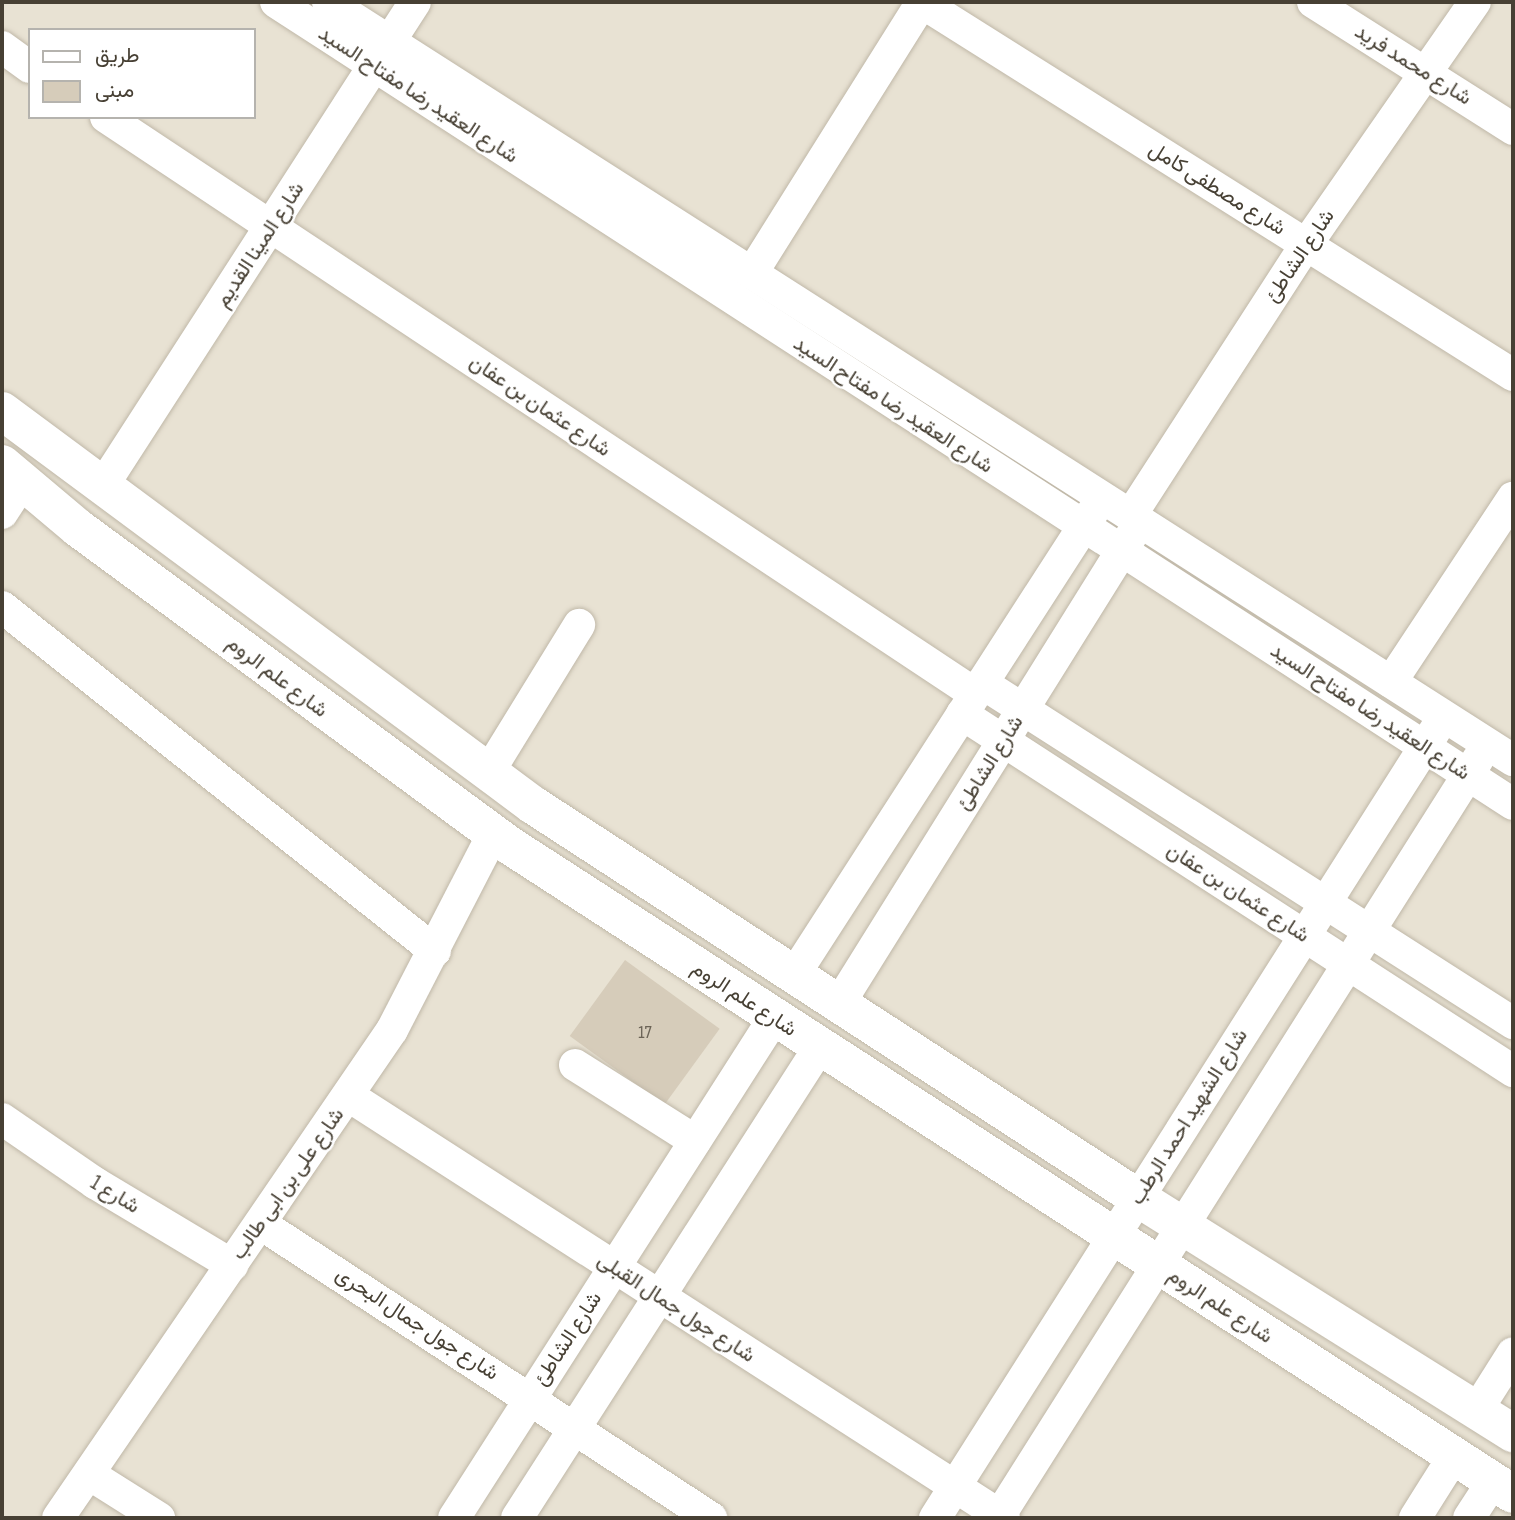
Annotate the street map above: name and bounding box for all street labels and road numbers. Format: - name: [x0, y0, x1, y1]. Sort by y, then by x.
- street label: شارع محمد فريد: [1350, 19, 1476, 111]
- street label: شارع العقيد رضا مفتاح السيد: [313, 21, 523, 169]
- street label: شارع مصطفى كامل: [1144, 137, 1290, 241]
- street label: شارع المينا القديم: [210, 178, 310, 312]
- street label: شارع الشاطئ: [1260, 205, 1340, 307]
- street label: شارع العقيد رضا مفتاح السيد: [788, 331, 998, 479]
- street label: شارع عثمان بن عفان: [465, 349, 615, 463]
- street label: شارع علم الروم: [221, 631, 333, 723]
- street label: شارع العقيد رضا مفتاح السيد: [1265, 638, 1475, 786]
- street label: شارع الشاطئ: [951, 711, 1029, 815]
- street label: شارع عثمان بن عفان: [1162, 838, 1314, 948]
- street label: شارع علم الروم: [687, 956, 801, 1042]
- street label: شارع الشهيد احمد الرطب: [1125, 1024, 1253, 1210]
- street label: شارع على بن ابى طالب: [226, 1103, 350, 1265]
- street label: شارع 1: [86, 1171, 144, 1219]
- street label: شارع جول جمال القبلى: [592, 1248, 760, 1368]
- street label: شارع جول جمال البحرى: [331, 1262, 503, 1386]
- street label: شارع علم الروم: [1163, 1263, 1277, 1349]
- street label: شارع الشاطئ: [528, 1287, 608, 1391]

